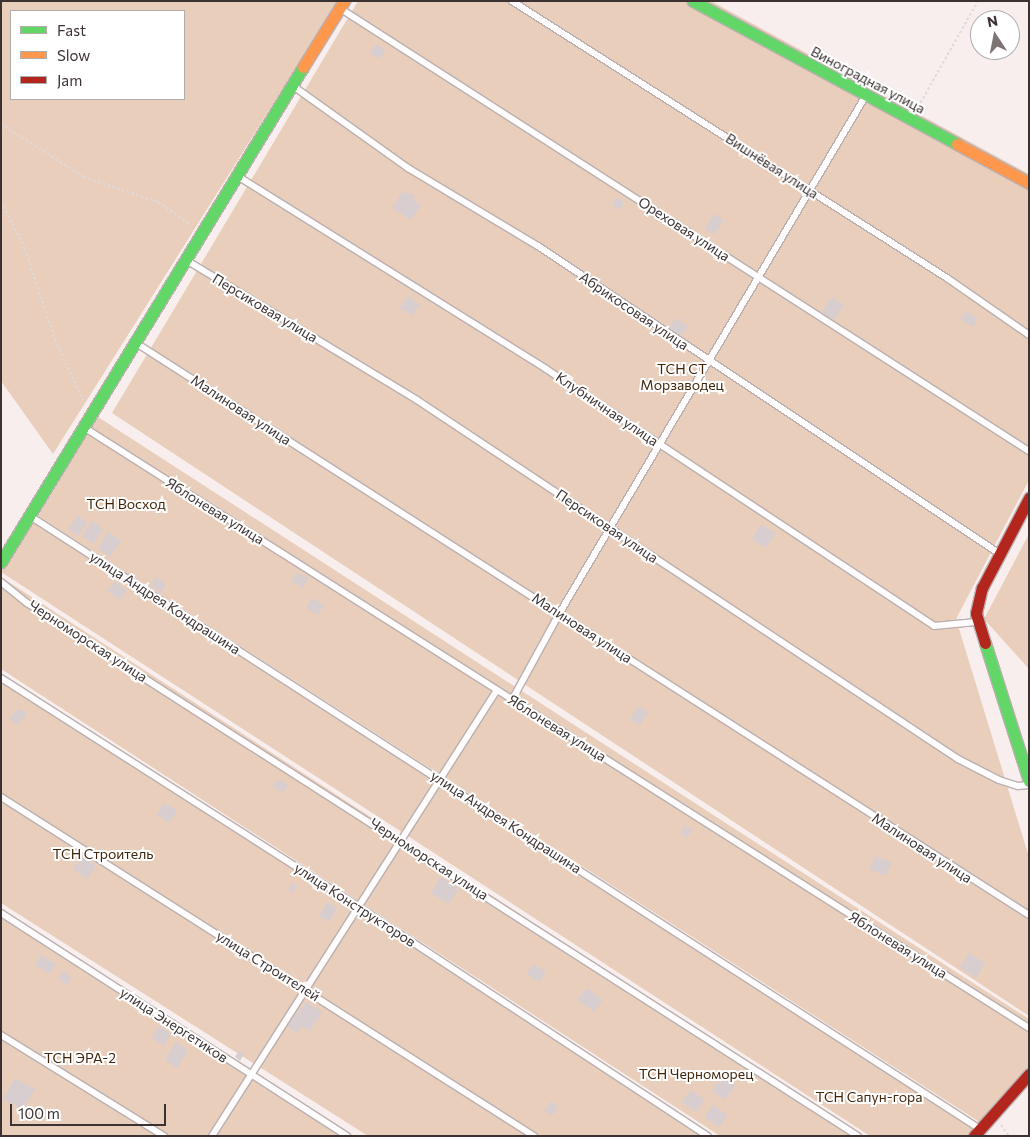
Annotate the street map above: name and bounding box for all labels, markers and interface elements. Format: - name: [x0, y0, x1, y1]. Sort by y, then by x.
- legend: [10, 10, 185, 100]
- north arrow: [970, 10, 1020, 60]
- text: N: [985, 11, 999, 30]
- text: Fast: [57, 21, 86, 39]
- street label: Виноградная улица: [808, 43, 928, 117]
- text: Slow: [57, 46, 90, 64]
- text: Jam: [57, 71, 82, 89]
- street label: Вишнёвая улица: [723, 130, 821, 202]
- street label: Ореховая улица: [635, 193, 733, 265]
- street label: Абрикосовая улица: [576, 268, 692, 354]
- street label: Персиковая улица: [209, 270, 321, 346]
- park label: ТСН СТ Морзаводец: [640, 361, 724, 394]
- street label: Клубничная улица: [552, 368, 662, 450]
- street label: Малиновая улица: [188, 371, 294, 449]
- street label: Яблоневая улица: [163, 474, 267, 548]
- street label: Персиковая улица: [553, 486, 661, 566]
- park label: ТСН Восход: [86, 496, 166, 512]
- street label: улица Андрея Кондрашина: [87, 548, 243, 658]
- street label: Малиновая улица: [529, 589, 635, 667]
- street label: Черноморская улица: [26, 596, 150, 686]
- street label: Яблоневая улица: [505, 691, 609, 765]
- street label: улица Андрея Кондрашина: [428, 767, 584, 877]
- street label: Малиновая улица: [869, 809, 975, 887]
- street label: Черноморская улица: [367, 814, 491, 904]
- park label: ТСН Строитель: [53, 846, 153, 862]
- street label: улица Конструкторов: [291, 859, 419, 951]
- street label: Яблоневая улица: [846, 908, 950, 982]
- street label: улица Строителей: [213, 927, 323, 1005]
- street label: улица Энергетиков: [117, 984, 231, 1066]
- park label: ТСН ЭРА-2: [44, 1050, 116, 1066]
- park label: ТСН Черноморец: [639, 1066, 753, 1082]
- park label: ТСН Сапун-гора: [815, 1089, 923, 1105]
- scale bar: [12, 1094, 169, 1126]
- text: 100 m: [18, 1104, 60, 1122]

